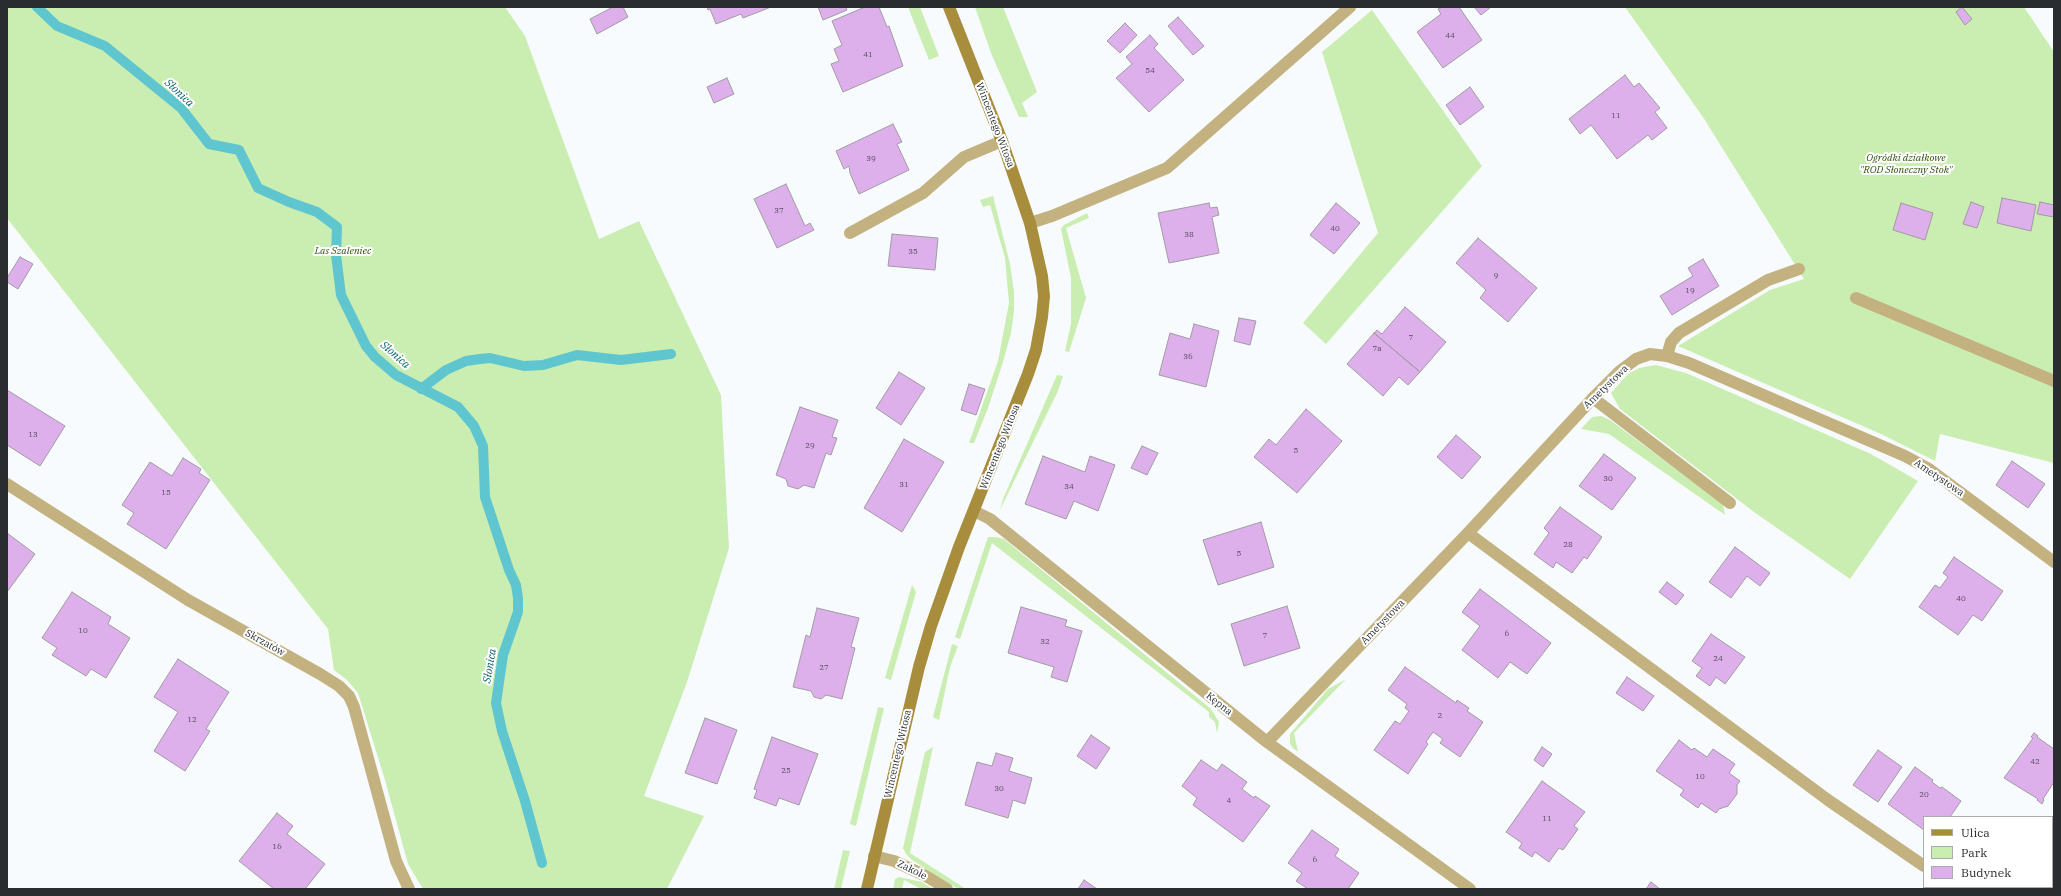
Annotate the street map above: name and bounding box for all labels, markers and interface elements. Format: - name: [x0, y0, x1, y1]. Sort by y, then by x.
- house number: 44: [1445, 31, 1455, 41]
- house number: 41: [863, 50, 873, 60]
- house number: 54: [1145, 66, 1155, 76]
- water label: Słonica: [162, 76, 196, 110]
- street label: Wincentego Witosa: [973, 81, 1017, 169]
- house number: 11: [1611, 111, 1621, 121]
- park label: Ogródki działkowe "ROD Słoneczny Stok": [1860, 152, 1952, 176]
- house number: 39: [866, 154, 876, 164]
- house number: 37: [774, 206, 784, 216]
- house number: 40: [1330, 224, 1340, 234]
- house number: 38: [1184, 230, 1194, 240]
- park label: Las Szaleniec: [315, 245, 371, 257]
- house number: 35: [908, 247, 918, 257]
- house number: 9: [1494, 271, 1498, 281]
- house number: 19: [1685, 286, 1695, 296]
- house number: 7: [1409, 333, 1413, 343]
- water label: Słonica: [378, 339, 412, 371]
- house number: 7a: [1372, 344, 1382, 354]
- house number: 36: [1183, 352, 1193, 362]
- street label: Ametystowa: [1581, 363, 1631, 411]
- street label: Wincentego Witosa: [978, 403, 1022, 491]
- house number: 13: [28, 430, 38, 440]
- house number: 29: [805, 441, 815, 451]
- house number: 5: [1294, 446, 1298, 456]
- street label: Ametystowa: [1912, 457, 1966, 499]
- house number: 30: [1603, 474, 1613, 484]
- house number: 31: [899, 480, 909, 490]
- house number: 34: [1064, 482, 1074, 492]
- house number: 15: [161, 488, 171, 498]
- house number: 28: [1563, 540, 1573, 550]
- house number: 5: [1237, 549, 1241, 559]
- house number: 40: [1956, 594, 1966, 604]
- street label: Ametystowa: [1359, 597, 1407, 647]
- house number: 10: [78, 626, 88, 636]
- street label: Skrzatów: [243, 627, 287, 659]
- house number: 6: [1505, 629, 1509, 639]
- house number: 7: [1263, 631, 1267, 641]
- house number: 32: [1040, 637, 1050, 647]
- water label: Słonica: [480, 648, 500, 684]
- house number: 24: [1713, 654, 1723, 664]
- house number: 27: [819, 663, 829, 673]
- street label: Kępna: [1204, 690, 1234, 718]
- street label: Wincentego Witosa: [882, 709, 914, 799]
- house number: 2: [1438, 711, 1442, 721]
- house number: 12: [187, 715, 197, 725]
- house number: 42: [2030, 757, 2040, 767]
- house number: 25: [781, 766, 791, 776]
- house number: 10: [1695, 772, 1705, 782]
- house number: 30: [994, 784, 1004, 794]
- house number: 20: [1919, 790, 1929, 800]
- house number: 4: [1227, 796, 1231, 806]
- house number: 11: [1542, 814, 1552, 824]
- legend: [1923, 816, 2053, 888]
- text: Ulica: [1961, 825, 1990, 840]
- house number: 16: [272, 842, 282, 852]
- text: Park: [1961, 845, 1987, 860]
- house number: 6: [1313, 855, 1317, 865]
- street label: Zakole: [895, 858, 929, 882]
- text: Budynek: [1961, 865, 2011, 880]

